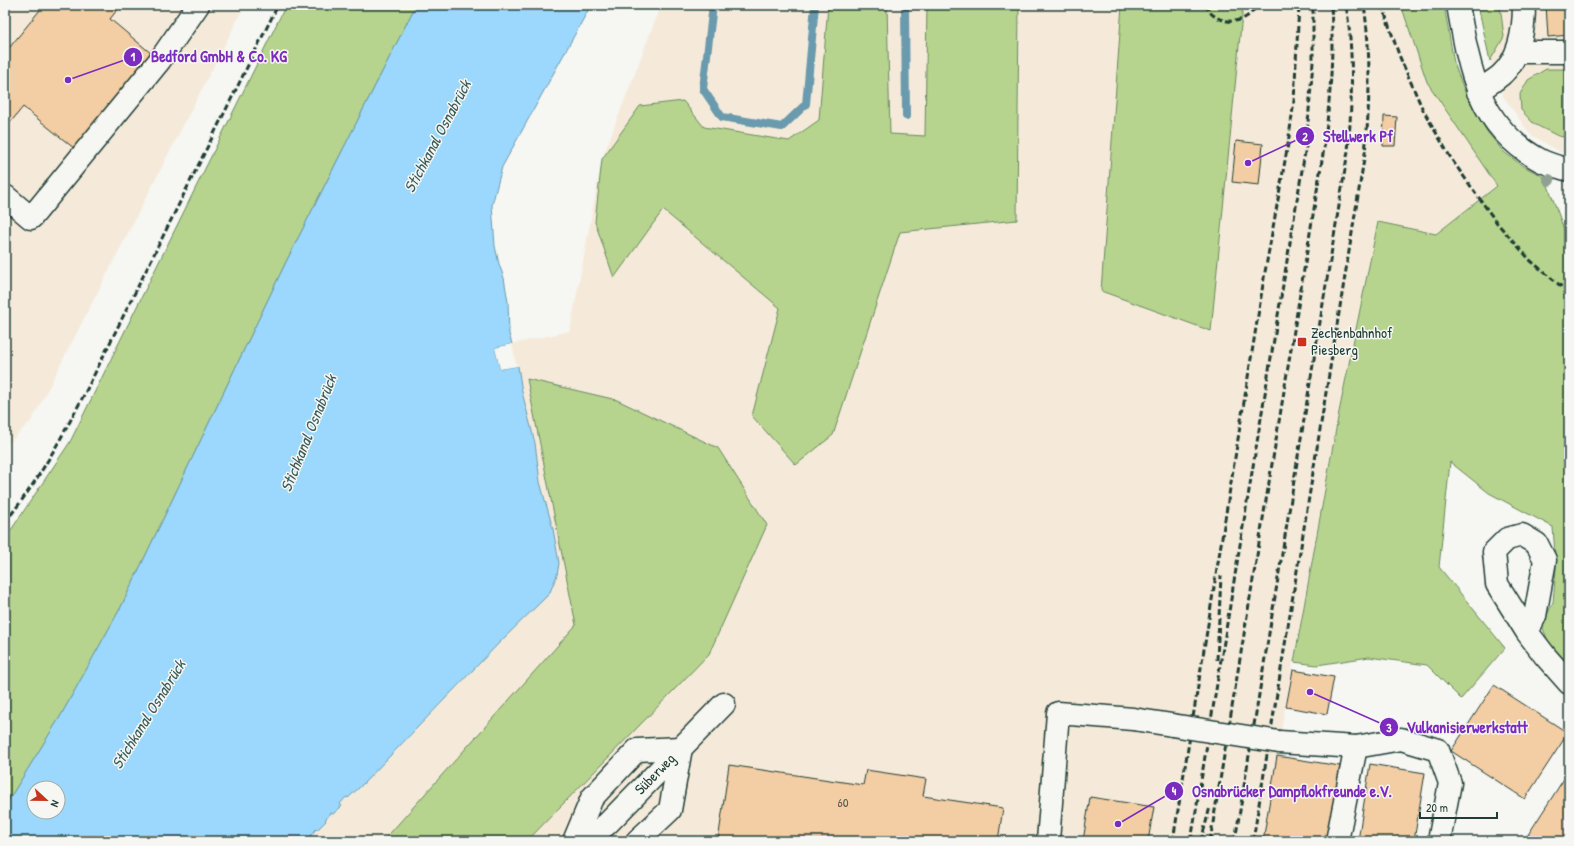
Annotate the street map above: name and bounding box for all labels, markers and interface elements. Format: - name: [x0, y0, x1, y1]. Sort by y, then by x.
- callout: Bedford GmbH & Co. KG: [123, 43, 295, 71]
- text: Bedford GmbH & Co. KG: [151, 45, 287, 67]
- text: 1: [131, 48, 136, 65]
- water label: Stichkanal Osnabrück: [398, 75, 477, 196]
- callout: Stellwerk Pf: [1295, 122, 1401, 150]
- text: Stellwerk Pf: [1323, 125, 1393, 147]
- text: 2: [1302, 128, 1308, 145]
- place label: Zechenbahnhof Piesberg: [1311, 322, 1393, 360]
- marker: Zechenbahnhof Piesberg: [1296, 336, 1308, 348]
- water label: Stichkanal Osnabrück: [275, 370, 342, 495]
- water label: Stichkanal Osnabrück: [106, 654, 191, 773]
- callout: Vulkanisierwerkstatt: [1379, 713, 1536, 741]
- text: Vulkanisierwerkstatt: [1406, 716, 1528, 738]
- text: 3: [1386, 719, 1392, 736]
- street label: Süberweg: [630, 748, 680, 799]
- callout: Osnabrücker Dampflokfreunde e.V.: [1164, 777, 1400, 805]
- north arrow: [26, 780, 66, 820]
- text: Osnabrücker Dampflokfreunde e.V.: [1192, 780, 1392, 803]
- text: 4: [1172, 782, 1177, 799]
- house number: 60: [837, 793, 849, 811]
- scale bar: [1420, 794, 1497, 820]
- text: N: [48, 798, 63, 809]
- text: 20 m: [1426, 799, 1448, 816]

